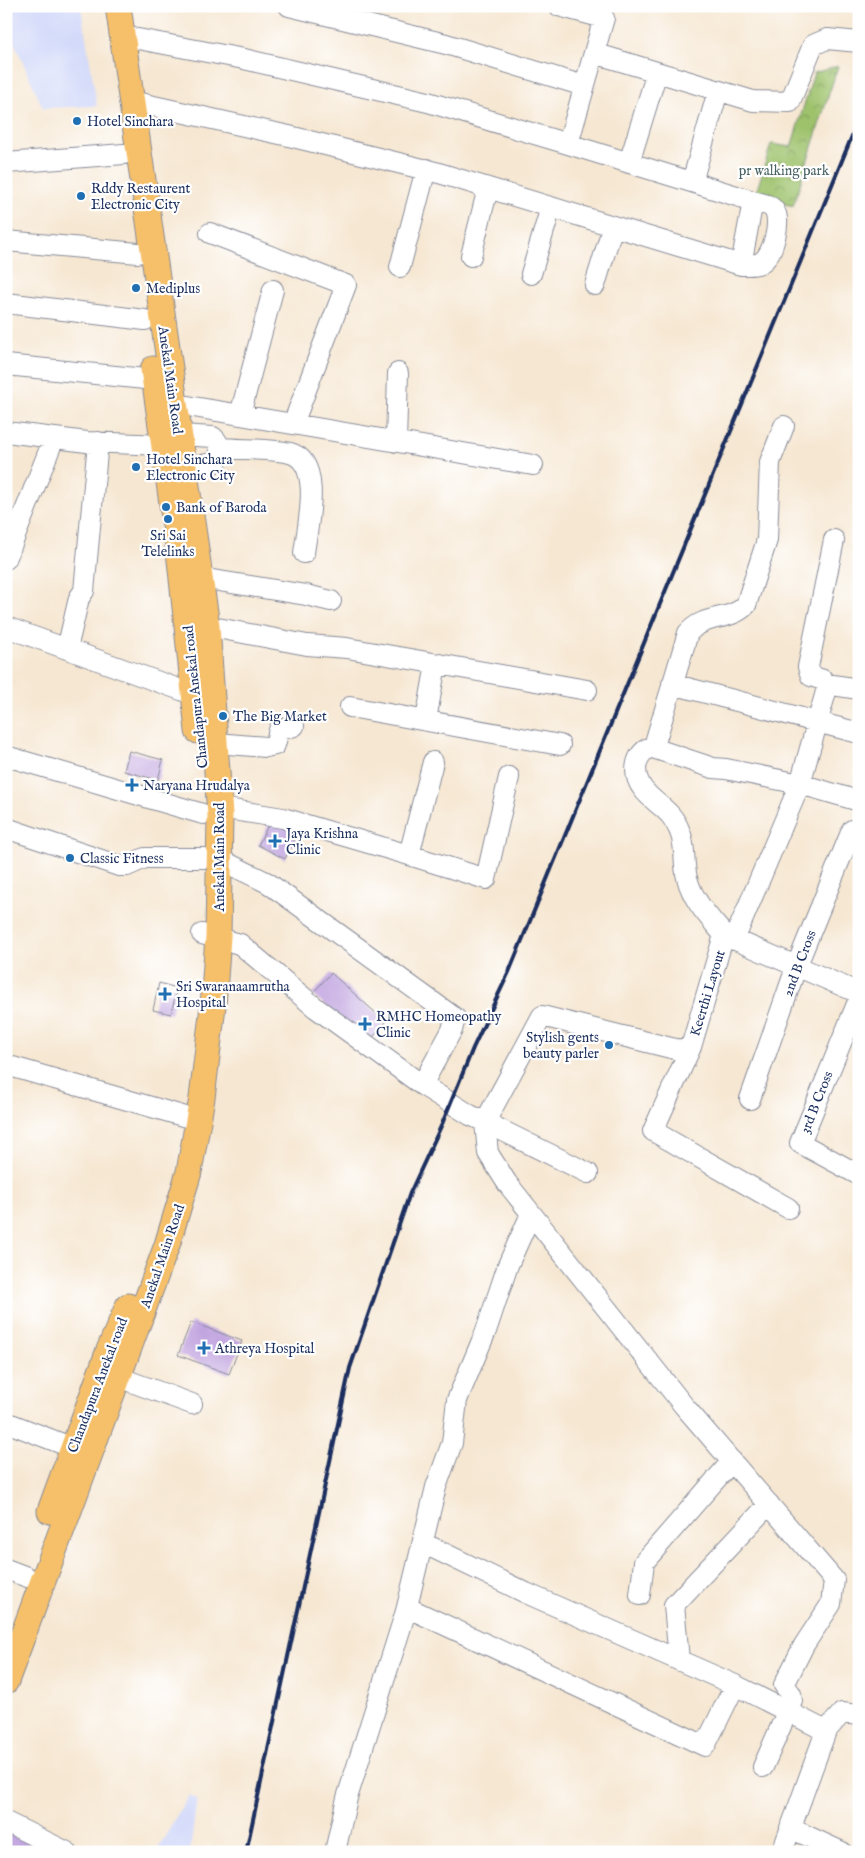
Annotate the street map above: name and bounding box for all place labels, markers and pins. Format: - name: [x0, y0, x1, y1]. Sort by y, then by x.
- place label: Hotel Sinchara: [87, 113, 175, 131]
- marker: Hotel Sinchara: [71, 115, 83, 127]
- place label: Rddy Restaurent Electronic City: [91, 180, 190, 214]
- marker: Rddy Restaurent Electronic City: [75, 190, 87, 202]
- place label: Mediplus: [146, 280, 200, 298]
- marker: Mediplus: [130, 282, 142, 294]
- place label: Hotel Sinchara Electronic City: [146, 451, 235, 485]
- marker: Hotel Sinchara Electronic City: [130, 461, 142, 473]
- place label: Bank of Baroda: [176, 499, 267, 517]
- marker: Bank of Baroda: [160, 501, 172, 513]
- marker: Sri Sai Telelinks: [162, 513, 174, 525]
- place label: Sri Sai Telelinks: [141, 527, 195, 561]
- place label: The Big Market: [233, 708, 327, 726]
- marker: The Big Market: [217, 710, 229, 722]
- place label: Naryana Hrudalya: [143, 777, 251, 795]
- marker: Naryana Hrudalya: [125, 778, 139, 792]
- place label: Jaya Krishna Clinic: [284, 825, 359, 859]
- marker: Jaya Krishna Clinic: [268, 834, 282, 848]
- place label: Classic Fitness: [80, 850, 164, 868]
- marker: Classic Fitness: [64, 852, 76, 864]
- place label: Sri Swaranaamrutha Hospital: [176, 978, 291, 1012]
- marker: Sri Swaranaamrutha Hospital: [158, 987, 172, 1001]
- place label: RMHC Homeopathy Clinic: [376, 1008, 502, 1042]
- marker: RMHC Homeopathy Clinic: [358, 1017, 372, 1031]
- place label: Stylish gents beauty parler: [523, 1029, 599, 1063]
- marker: Stylish gents beauty parler: [603, 1039, 615, 1051]
- place label: Athreya Hospital: [214, 1340, 315, 1358]
- marker: Athreya Hospital: [197, 1341, 211, 1355]

